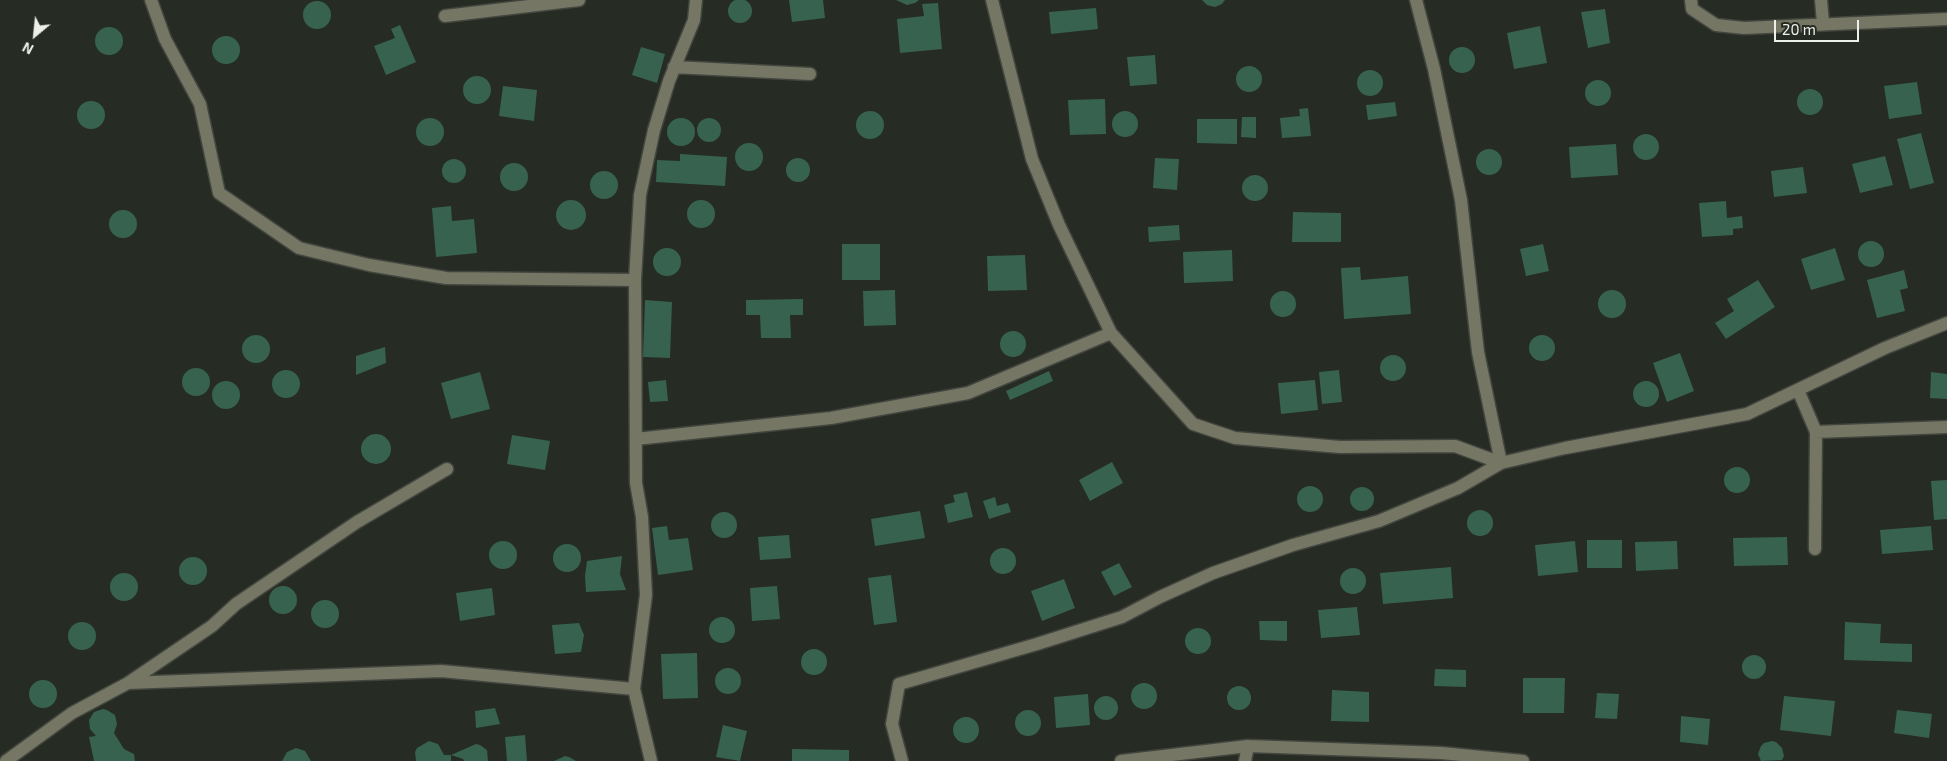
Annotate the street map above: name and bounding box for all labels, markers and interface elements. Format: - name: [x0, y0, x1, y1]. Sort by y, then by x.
- north arrow: [10, 10, 60, 60]
- scale bar: [1777, 10, 1862, 42]
- text: 20 m: [1782, 20, 1816, 38]
- text: N: [19, 39, 36, 59]

